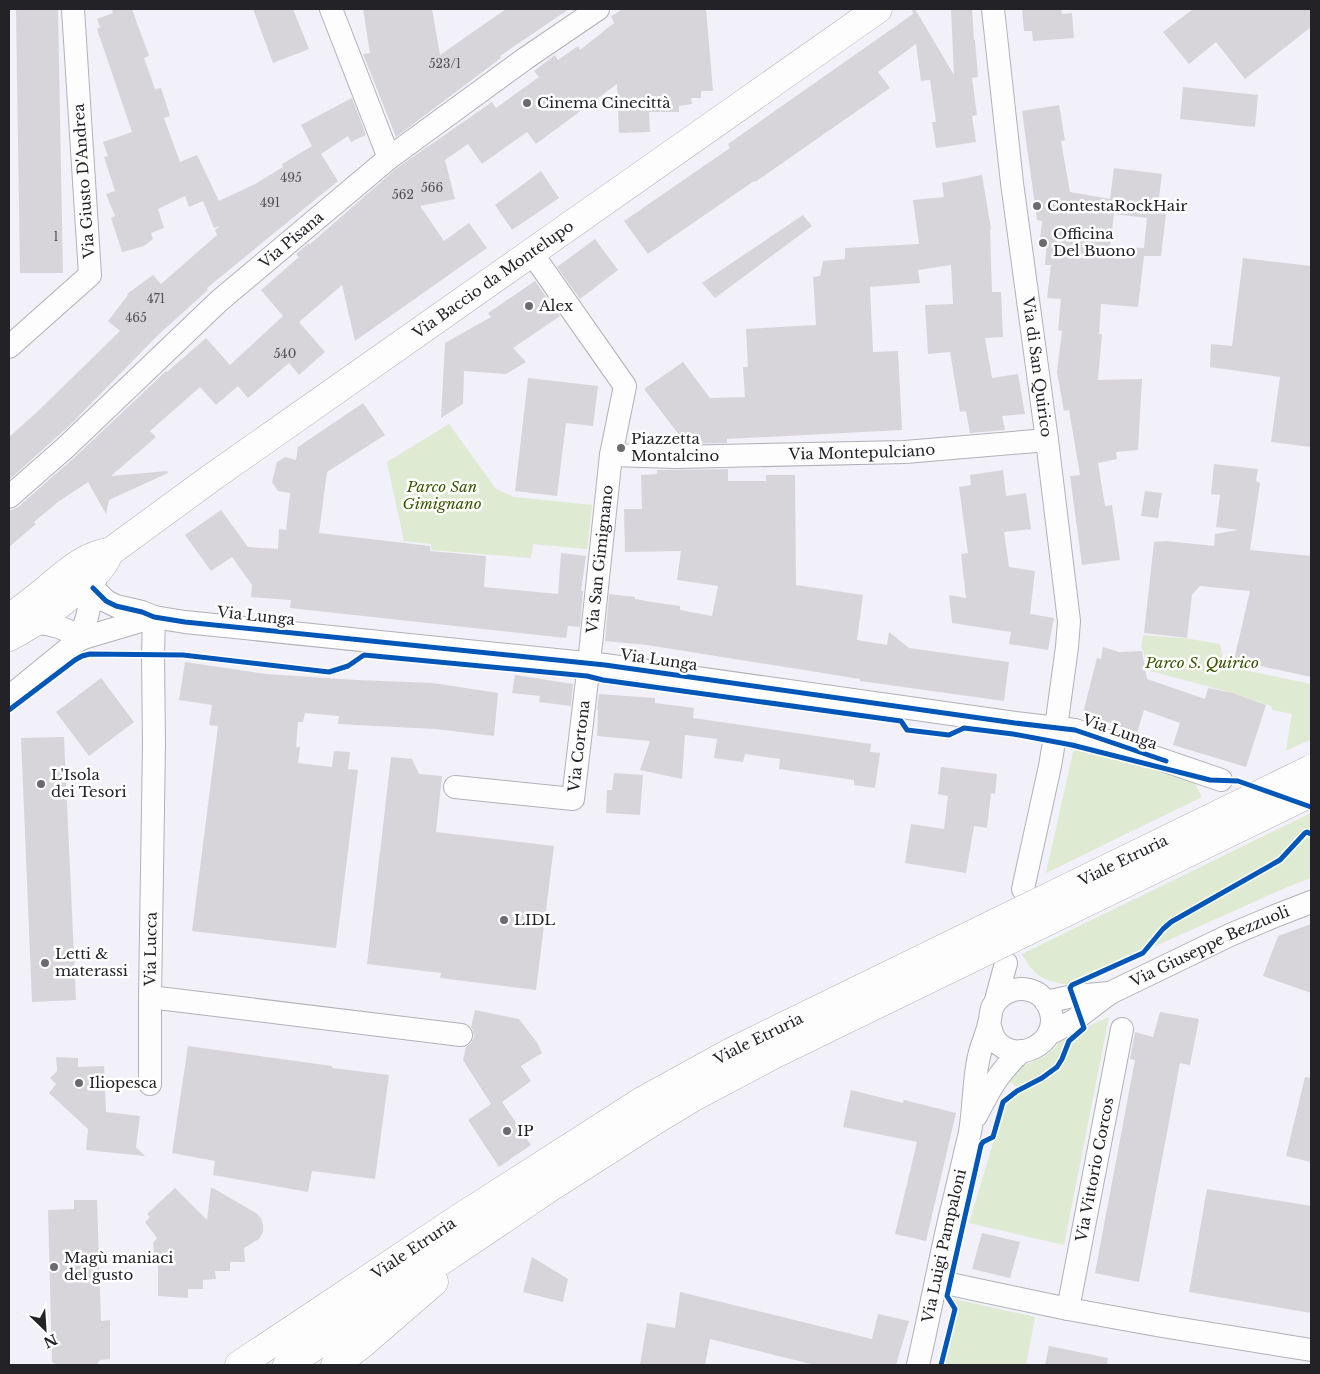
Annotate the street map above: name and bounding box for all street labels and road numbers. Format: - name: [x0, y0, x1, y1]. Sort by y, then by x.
- street label: Via Giusto D'Andrea: [69, 102, 98, 260]
- street label: Via Pisana: [254, 207, 328, 273]
- street label: Via Baccio da Montelupo: [408, 216, 577, 343]
- street label: Via di San Quirico: [1019, 295, 1057, 439]
- street label: Via Montepulciano: [788, 439, 936, 464]
- street label: Via San Gimignano: [582, 484, 617, 635]
- street label: Via Lunga: [215, 602, 296, 629]
- street label: Via Lunga: [618, 645, 700, 674]
- street label: Via Cortona: [564, 698, 594, 794]
- street label: Via Lunga: [1079, 710, 1161, 753]
- street label: Viale Etruria: [1074, 830, 1171, 890]
- street label: Via Giuseppe Bezzuoli: [1126, 901, 1292, 991]
- street label: Via Lucca: [140, 911, 161, 987]
- street label: Viale Etruria: [709, 1008, 807, 1069]
- street label: Via Vittorio Corcos: [1071, 1096, 1118, 1244]
- street label: Via Luigi Pampaloni: [917, 1167, 970, 1325]
- street label: Viale Etruria: [367, 1213, 460, 1284]

